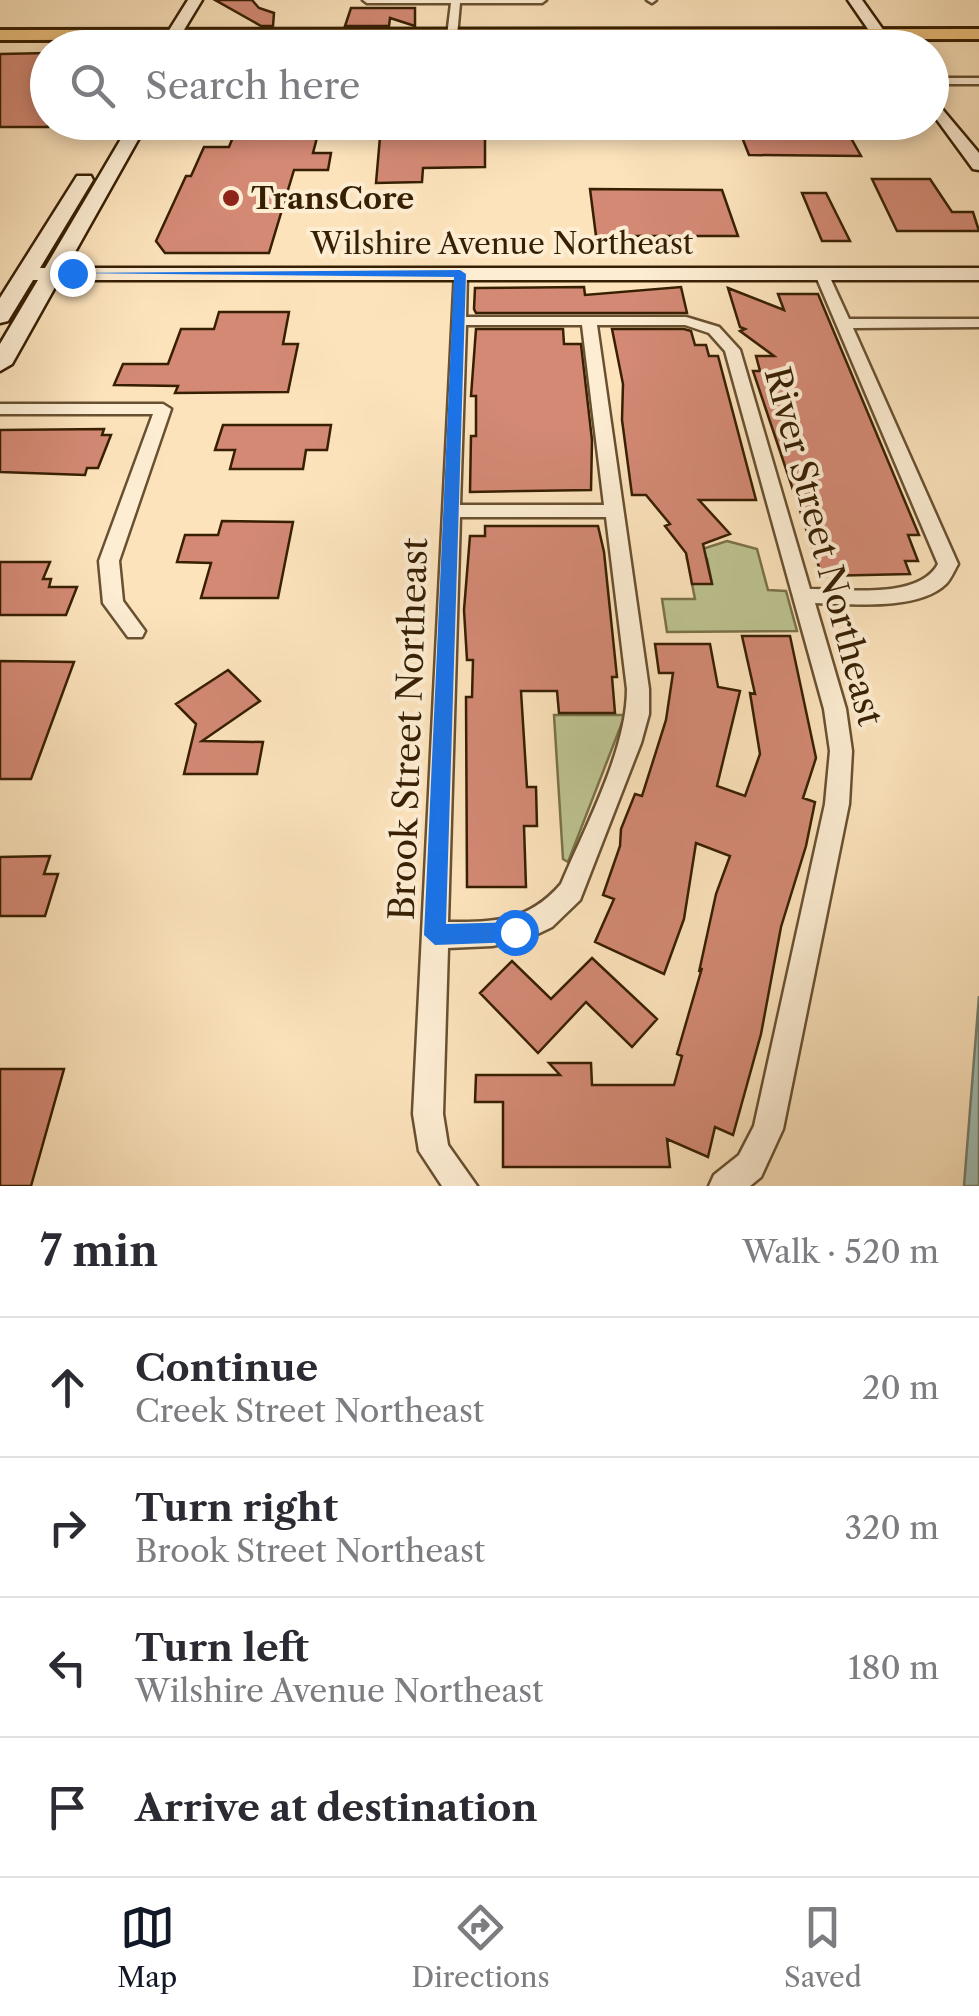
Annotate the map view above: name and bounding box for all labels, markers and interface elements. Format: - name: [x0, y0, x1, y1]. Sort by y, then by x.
- search box: [30, 30, 949, 140]
- icon: search: [65, 58, 120, 113]
- text: Search here: [145, 62, 360, 109]
- place label: TransCore: [251, 180, 414, 217]
- marker: TransCore: [220, 187, 242, 209]
- street label: Wilshire Avenue Northeast: [310, 225, 694, 262]
- route end: [50, 251, 96, 297]
- street label: River Street Northeast: [755, 362, 893, 731]
- street label: Brook Street Northeast: [380, 536, 436, 921]
- route start: [493, 910, 539, 956]
- text: 7 min: [40, 1225, 158, 1277]
- text: Walk · 520 m: [742, 1232, 939, 1271]
- text: Continue: [135, 1344, 318, 1391]
- icon: ahead: [40, 1360, 95, 1415]
- text: 20 m: [862, 1368, 939, 1407]
- text: Creek Street Northeast: [135, 1391, 484, 1430]
- text: Turn right: [135, 1484, 338, 1531]
- icon: right: [40, 1500, 95, 1555]
- text: 320 m: [844, 1508, 939, 1547]
- text: Brook Street Northeast: [135, 1531, 485, 1570]
- text: Turn left: [135, 1624, 309, 1671]
- icon: left: [40, 1640, 95, 1695]
- text: 180 m: [848, 1648, 939, 1687]
- text: Wilshire Avenue Northeast: [135, 1671, 543, 1710]
- icon: arrive: [40, 1780, 95, 1835]
- text: Arrive at destination: [135, 1784, 538, 1831]
- tab: Map: [117, 1900, 177, 1994]
- tab: Directions: [411, 1900, 550, 1994]
- tab: Saved: [784, 1900, 862, 1994]

